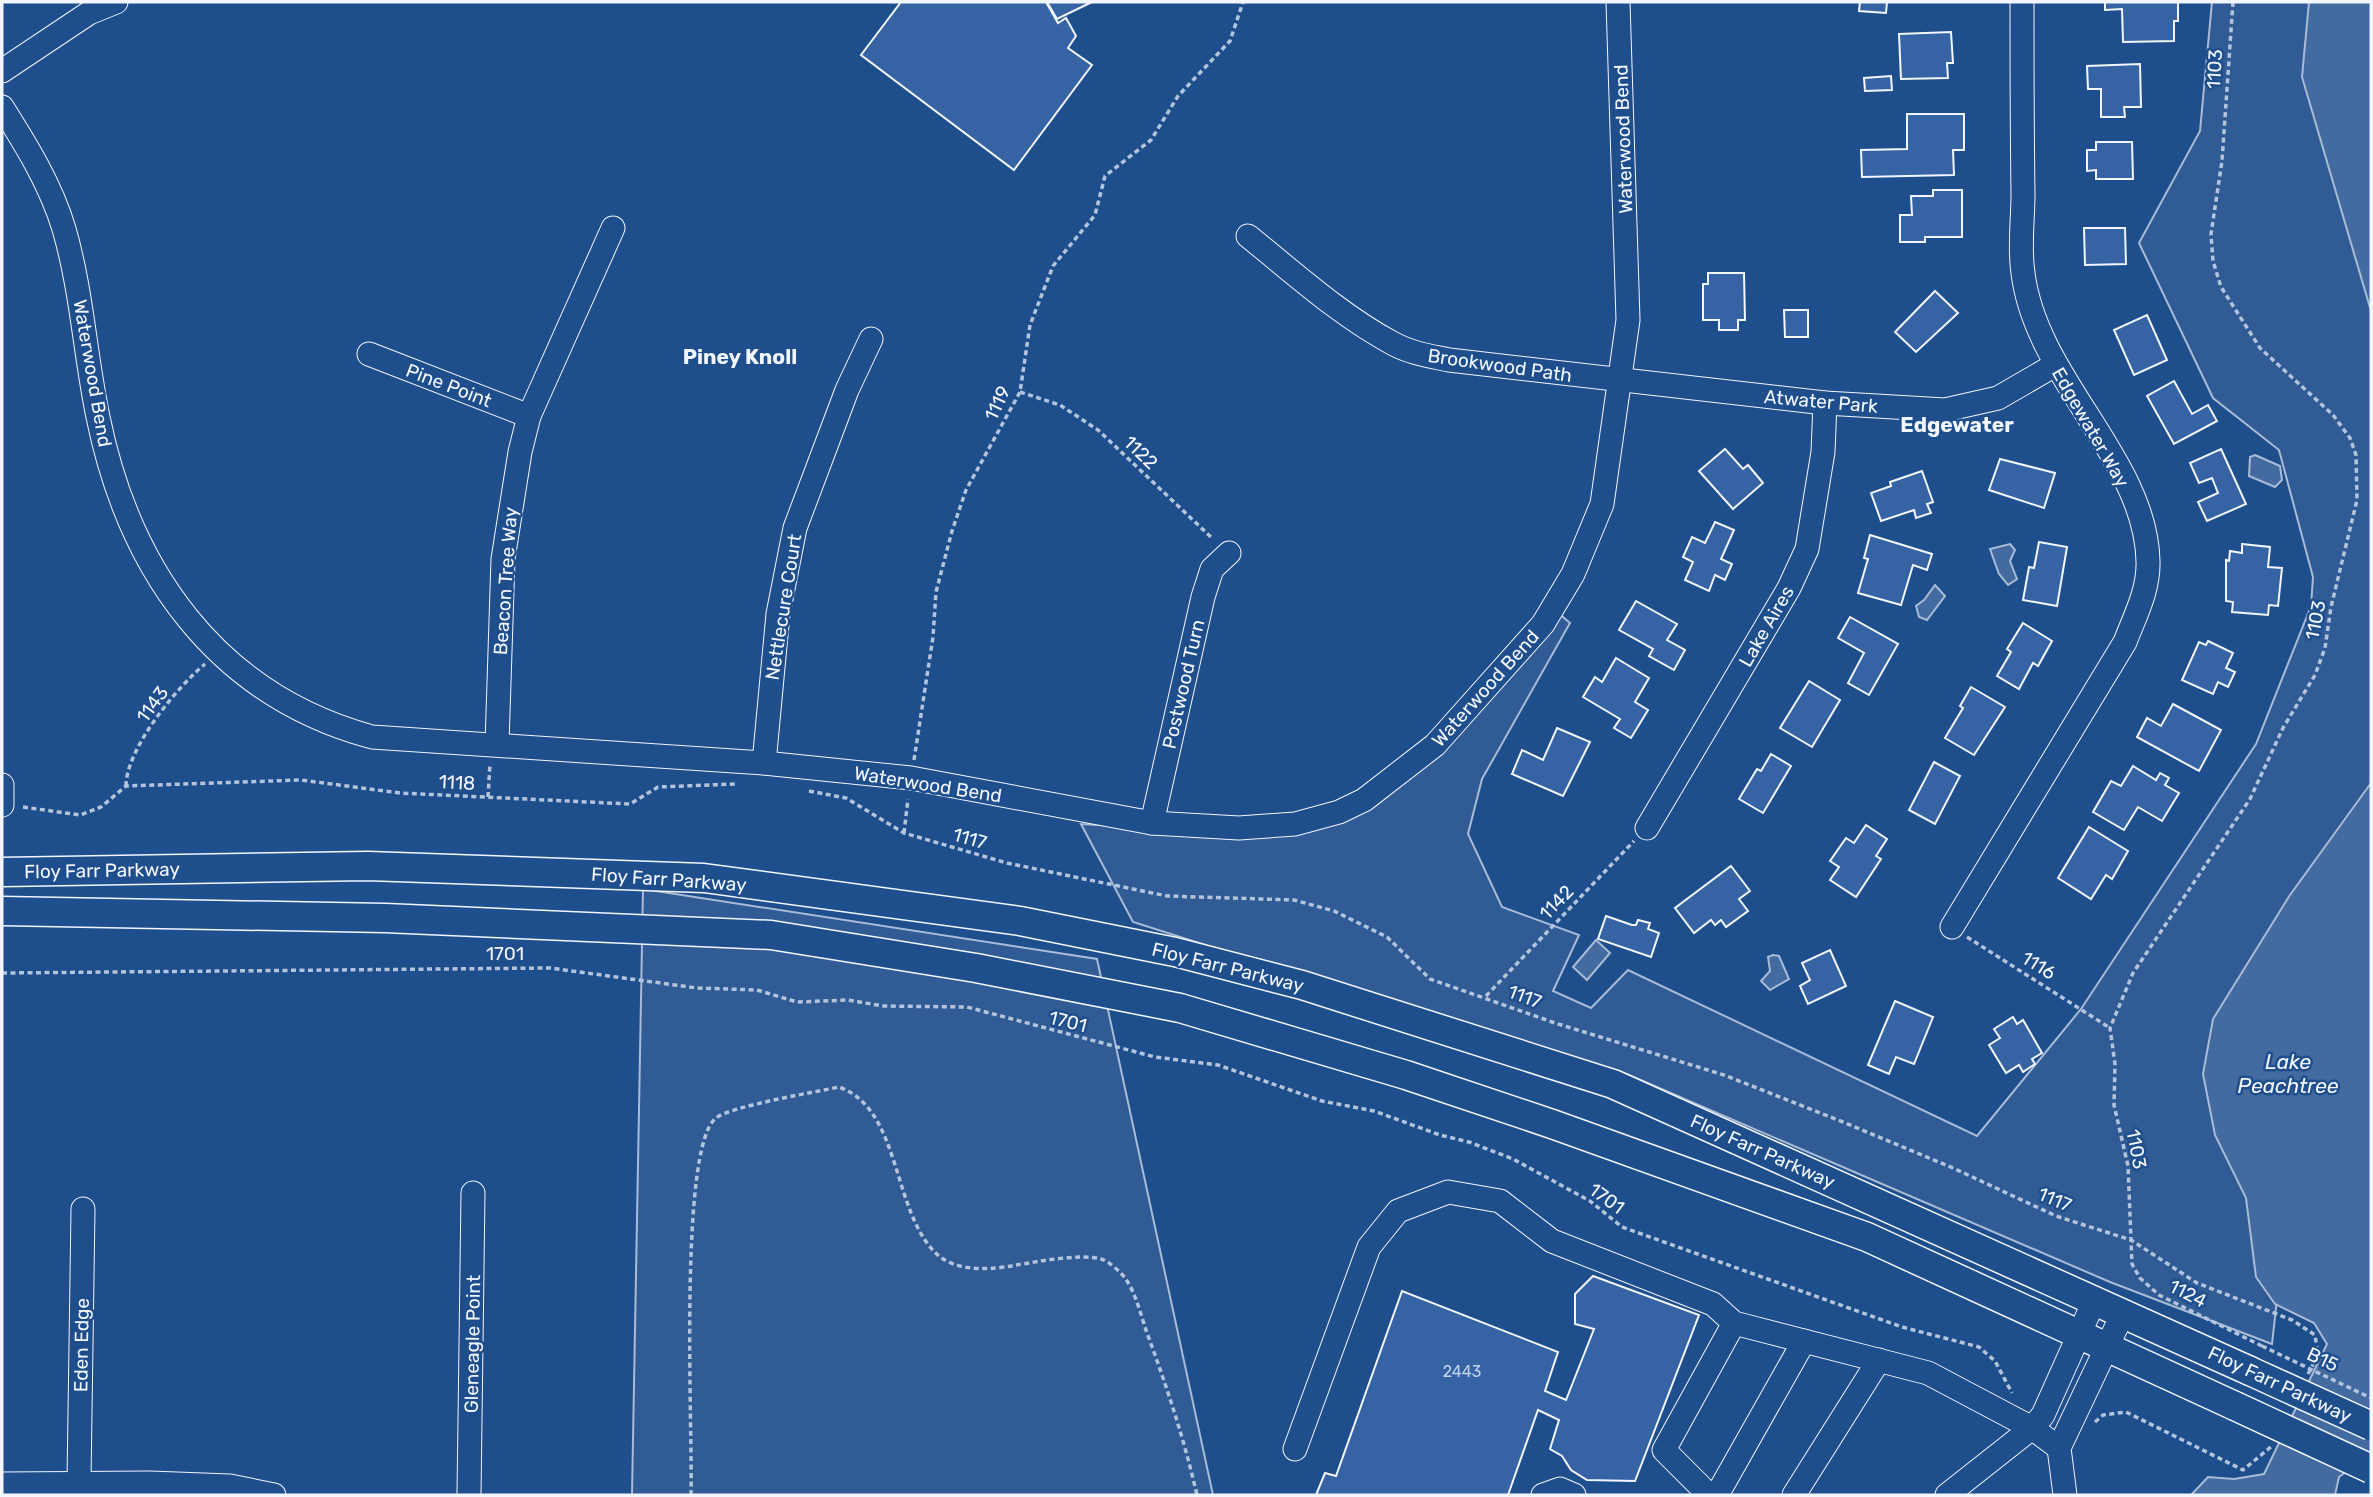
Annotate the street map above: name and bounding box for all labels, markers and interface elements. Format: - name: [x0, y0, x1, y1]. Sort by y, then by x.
- street label: 1103: [2202, 49, 2227, 89]
- street label: Waterwood Bend: [1609, 64, 1638, 214]
- street label: Waterwood Bend: [68, 298, 117, 449]
- district label: Piney Knoll: [683, 344, 797, 369]
- street label: Brookwood Path: [1426, 344, 1574, 387]
- street label: Pine Point: [403, 359, 495, 413]
- street label: Edgewater Way: [2047, 363, 2134, 491]
- street label: 1119: [979, 382, 1015, 424]
- street label: Atwater Park: [1763, 385, 1879, 418]
- district label: Edgewater: [1900, 412, 2014, 437]
- street label: 1122: [1119, 431, 1163, 474]
- street label: Beacon Tree Way: [489, 506, 522, 656]
- street label: Nettlecure Court: [761, 532, 807, 682]
- street label: Lake Aires: [1734, 582, 1799, 671]
- street label: 1103: [2300, 598, 2331, 642]
- street label: Postwood Turn: [1157, 617, 1210, 751]
- street label: Waterwood Bend: [1427, 625, 1544, 752]
- street label: 1143: [131, 682, 173, 727]
- street label: Waterwood Bend: [852, 761, 1003, 808]
- street label: 1118: [438, 770, 476, 795]
- street label: 1117: [950, 823, 990, 854]
- street label: Floy Farr Parkway: [24, 858, 180, 883]
- street label: Floy Farr Parkway: [590, 863, 747, 896]
- street label: 1142: [1534, 880, 1578, 924]
- street label: Floy Farr Parkway: [1149, 937, 1306, 997]
- street label: 1701: [486, 942, 524, 965]
- street label: 1116: [2017, 946, 2060, 985]
- street label: 1117: [1505, 980, 1545, 1013]
- street label: 1701: [1047, 1006, 1089, 1037]
- water label: Lake Peachtree: [2237, 1049, 2339, 1098]
- street label: Floy Farr Parkway: [1687, 1109, 1839, 1194]
- street label: 1103: [2121, 1127, 2152, 1171]
- street label: 1701: [1585, 1178, 1629, 1219]
- street label: 1117: [2035, 1182, 2075, 1217]
- street label: Gleneagle Point: [460, 1274, 485, 1413]
- street label: 1124: [2165, 1274, 2211, 1313]
- street label: Eden Edge: [69, 1298, 94, 1392]
- street label: Floy Farr Parkway: [2204, 1341, 2355, 1428]
- street label: B15: [2303, 1342, 2342, 1377]
- house number: 2443: [1443, 1362, 1481, 1381]

